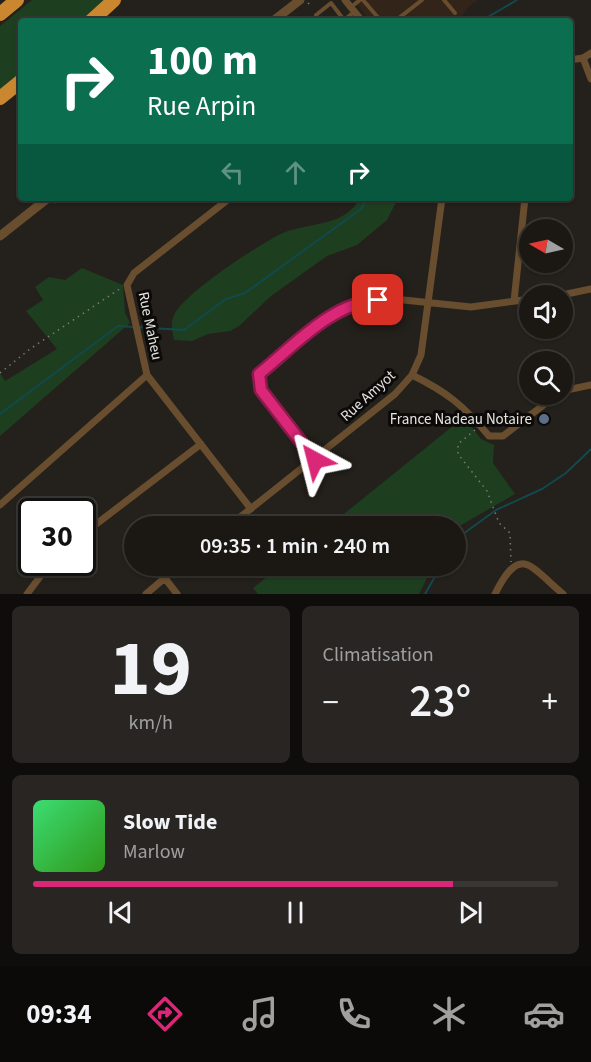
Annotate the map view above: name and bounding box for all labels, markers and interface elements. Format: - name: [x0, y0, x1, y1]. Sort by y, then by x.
- text: 100 m: [147, 31, 258, 91]
- icon: right: [48, 42, 126, 120]
- text: Rue Arpin: [147, 87, 256, 126]
- icon: left: [216, 156, 249, 189]
- icon: ahead: [279, 156, 312, 189]
- icon: right: [342, 156, 375, 189]
- north arrow: [519, 219, 573, 273]
- map controls: [519, 219, 573, 405]
- pin: [352, 274, 403, 325]
- icon: arrive: [361, 283, 394, 316]
- button: sound: [519, 285, 573, 339]
- street label: Rue Maheu: [133, 290, 167, 362]
- button: search: [519, 351, 573, 405]
- street label: Rue Amyot: [336, 366, 400, 426]
- place label: France Nadeau Notaire: [390, 409, 532, 430]
- marker: France Nadeau Notaire: [537, 412, 551, 426]
- position arrow: [283, 428, 347, 492]
- speed limit sign: 30: [18, 498, 96, 576]
- text: 09:35 · 1 min · 240 m: [200, 530, 390, 562]
- text: 19: [110, 614, 192, 725]
- text: Climatisation: [323, 641, 434, 669]
- text: 23°: [409, 670, 471, 734]
- text: −: [323, 679, 339, 726]
- text: +: [542, 679, 558, 726]
- text: km/h: [129, 709, 173, 737]
- text: Slow Tide: [123, 806, 217, 838]
- text: Marlow: [123, 838, 185, 866]
- icon: previous: [104, 896, 137, 929]
- icon: pause: [279, 896, 312, 929]
- icon: next: [454, 896, 487, 929]
- icon: directions: [144, 993, 186, 1035]
- icon: music: [239, 993, 281, 1035]
- icon: phone: [333, 993, 375, 1035]
- icon: climate: [428, 993, 470, 1035]
- icon: car: [523, 993, 565, 1035]
- text: 09:34: [26, 995, 91, 1034]

